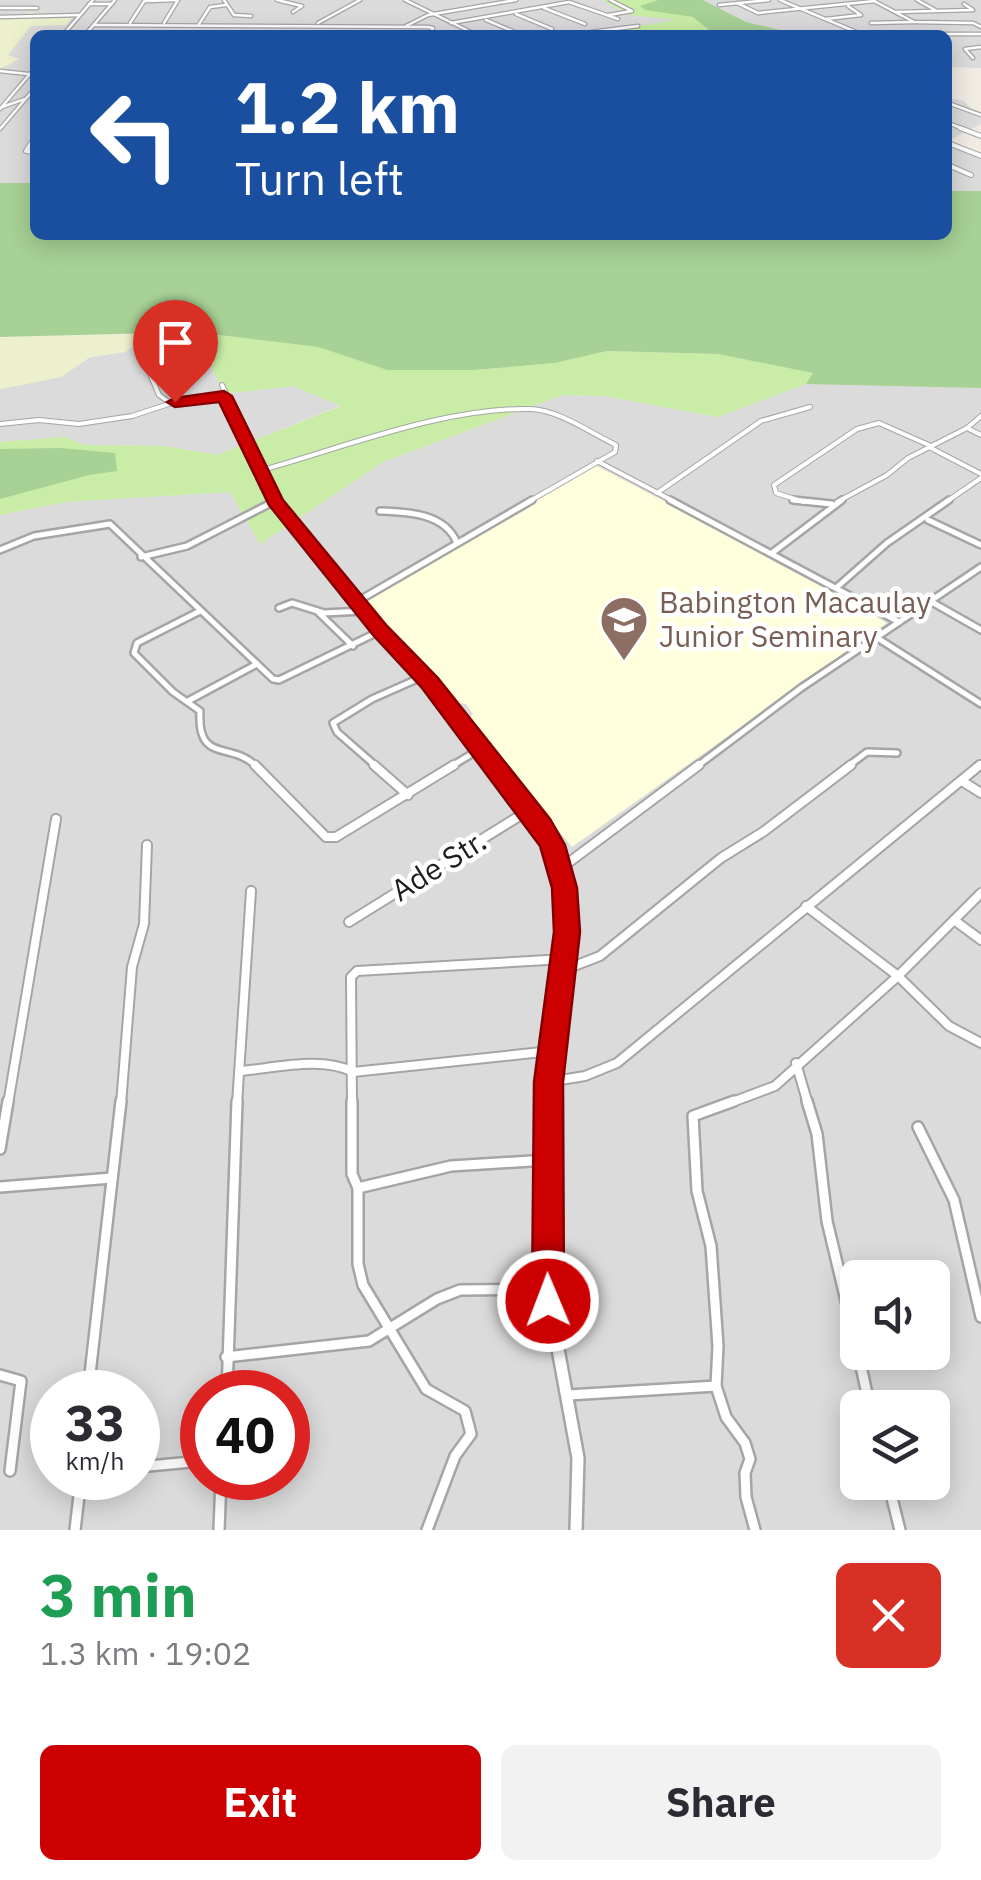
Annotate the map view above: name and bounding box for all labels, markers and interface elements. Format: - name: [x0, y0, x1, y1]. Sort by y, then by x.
- text: 1.2 km: [235, 61, 460, 152]
- icon: left: [70, 70, 200, 200]
- text: Turn left: [235, 149, 404, 207]
- pin: [133, 300, 218, 403]
- icon: arrive: [148, 315, 203, 370]
- place label: Babington Macaulay Junior Seminary: [659, 582, 931, 655]
- school or university icon: Babington Macaulay Junior Seminary: [598, 594, 650, 662]
- street label: Ade Str.: [383, 820, 493, 909]
- position arrow: [496, 1249, 600, 1353]
- map controls: [840, 1260, 950, 1500]
- button: sound: [840, 1260, 950, 1370]
- speed limit sign: 40: [180, 1370, 310, 1500]
- text: 33: [65, 1390, 125, 1455]
- button: layers: [840, 1390, 950, 1500]
- text: km/h: [66, 1444, 124, 1477]
- text: 3 min: [40, 1555, 197, 1634]
- button: close: [836, 1563, 941, 1668]
- text: 1.3 km · 19:02: [40, 1632, 251, 1674]
- button: Exit: [40, 1745, 481, 1860]
- button: Share: [501, 1745, 941, 1860]

